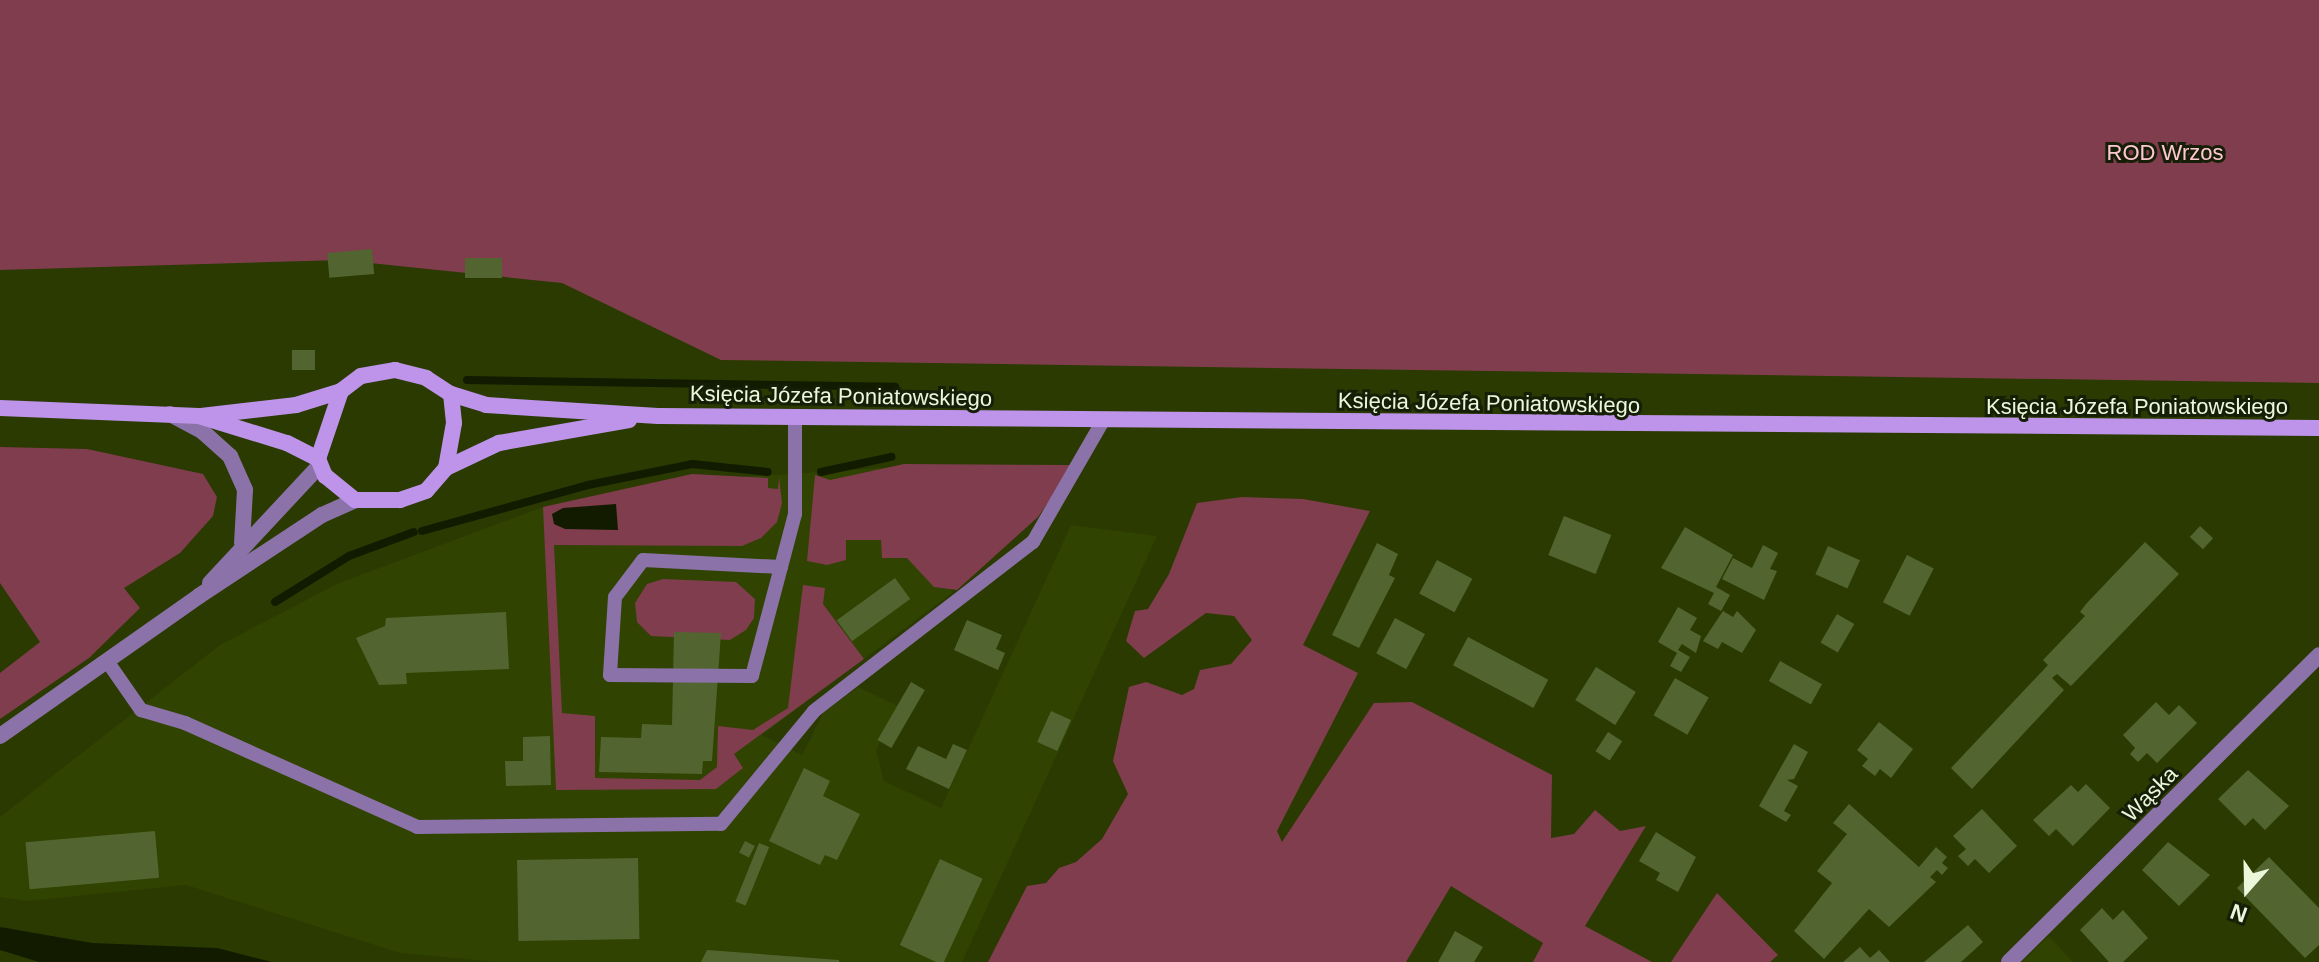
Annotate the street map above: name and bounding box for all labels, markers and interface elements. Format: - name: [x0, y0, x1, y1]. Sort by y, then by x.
- park label: ROD Wrzos: [2107, 140, 2223, 166]
- street label: Księcia Józefa Poniatowskiego: [690, 380, 992, 412]
- street label: Księcia Józefa Poniatowskiego: [1338, 387, 1640, 419]
- street label: Księcia Józefa Poniatowskiego: [1986, 394, 2288, 420]
- street label: Wąska: [2117, 761, 2183, 827]
- north arrow: [2207, 850, 2287, 930]
- text: N: [2227, 899, 2250, 927]

